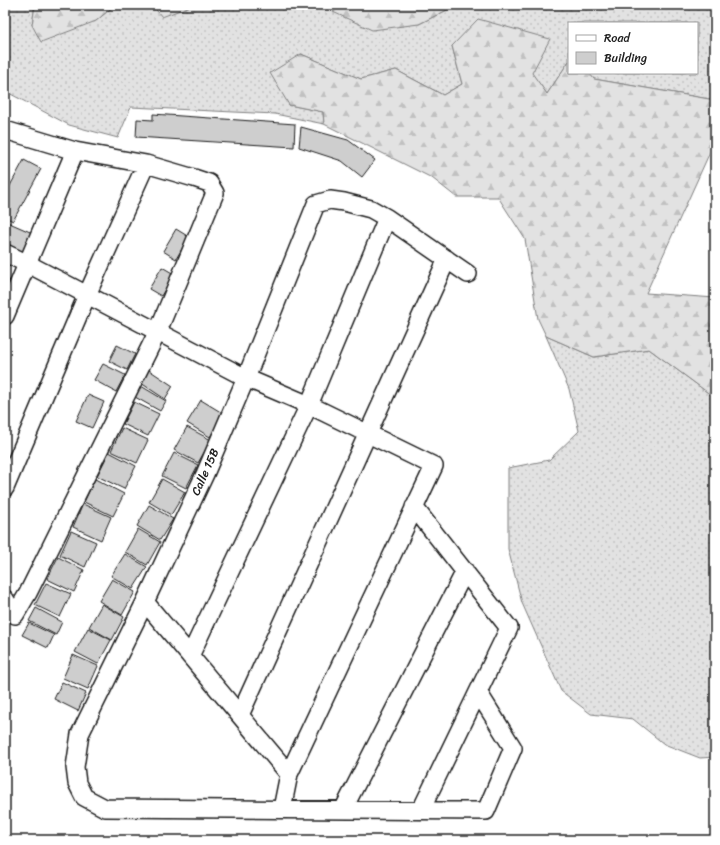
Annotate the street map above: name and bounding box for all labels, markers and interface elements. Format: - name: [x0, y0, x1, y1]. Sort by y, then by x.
- legend: [568, 22, 698, 74]
- text: Road: [604, 27, 631, 49]
- text: Building: [604, 47, 647, 69]
- street label: Calle 15B: [185, 444, 225, 499]

